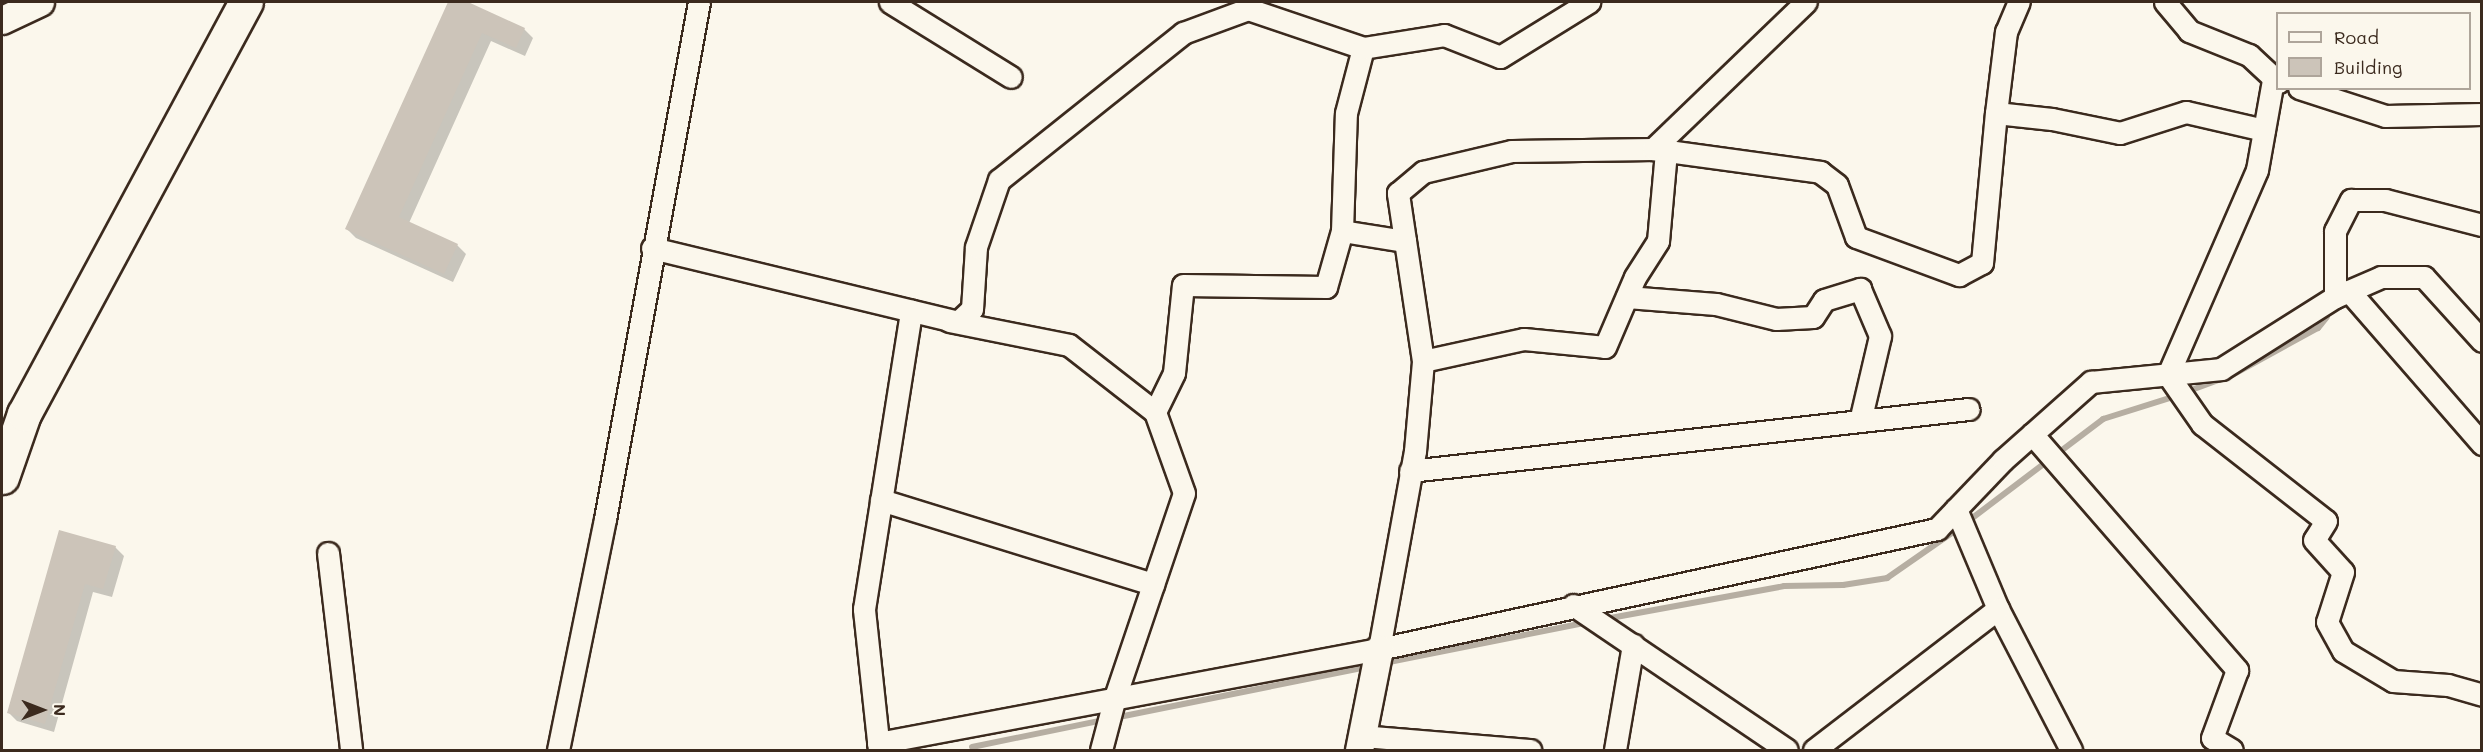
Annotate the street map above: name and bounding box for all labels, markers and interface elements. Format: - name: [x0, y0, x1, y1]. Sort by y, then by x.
- legend: [2276, 12, 2471, 90]
- text: Road: [2334, 25, 2379, 49]
- text: Building: [2334, 55, 2402, 79]
- north arrow: [12, 680, 72, 740]
- text: N: [50, 704, 71, 716]

